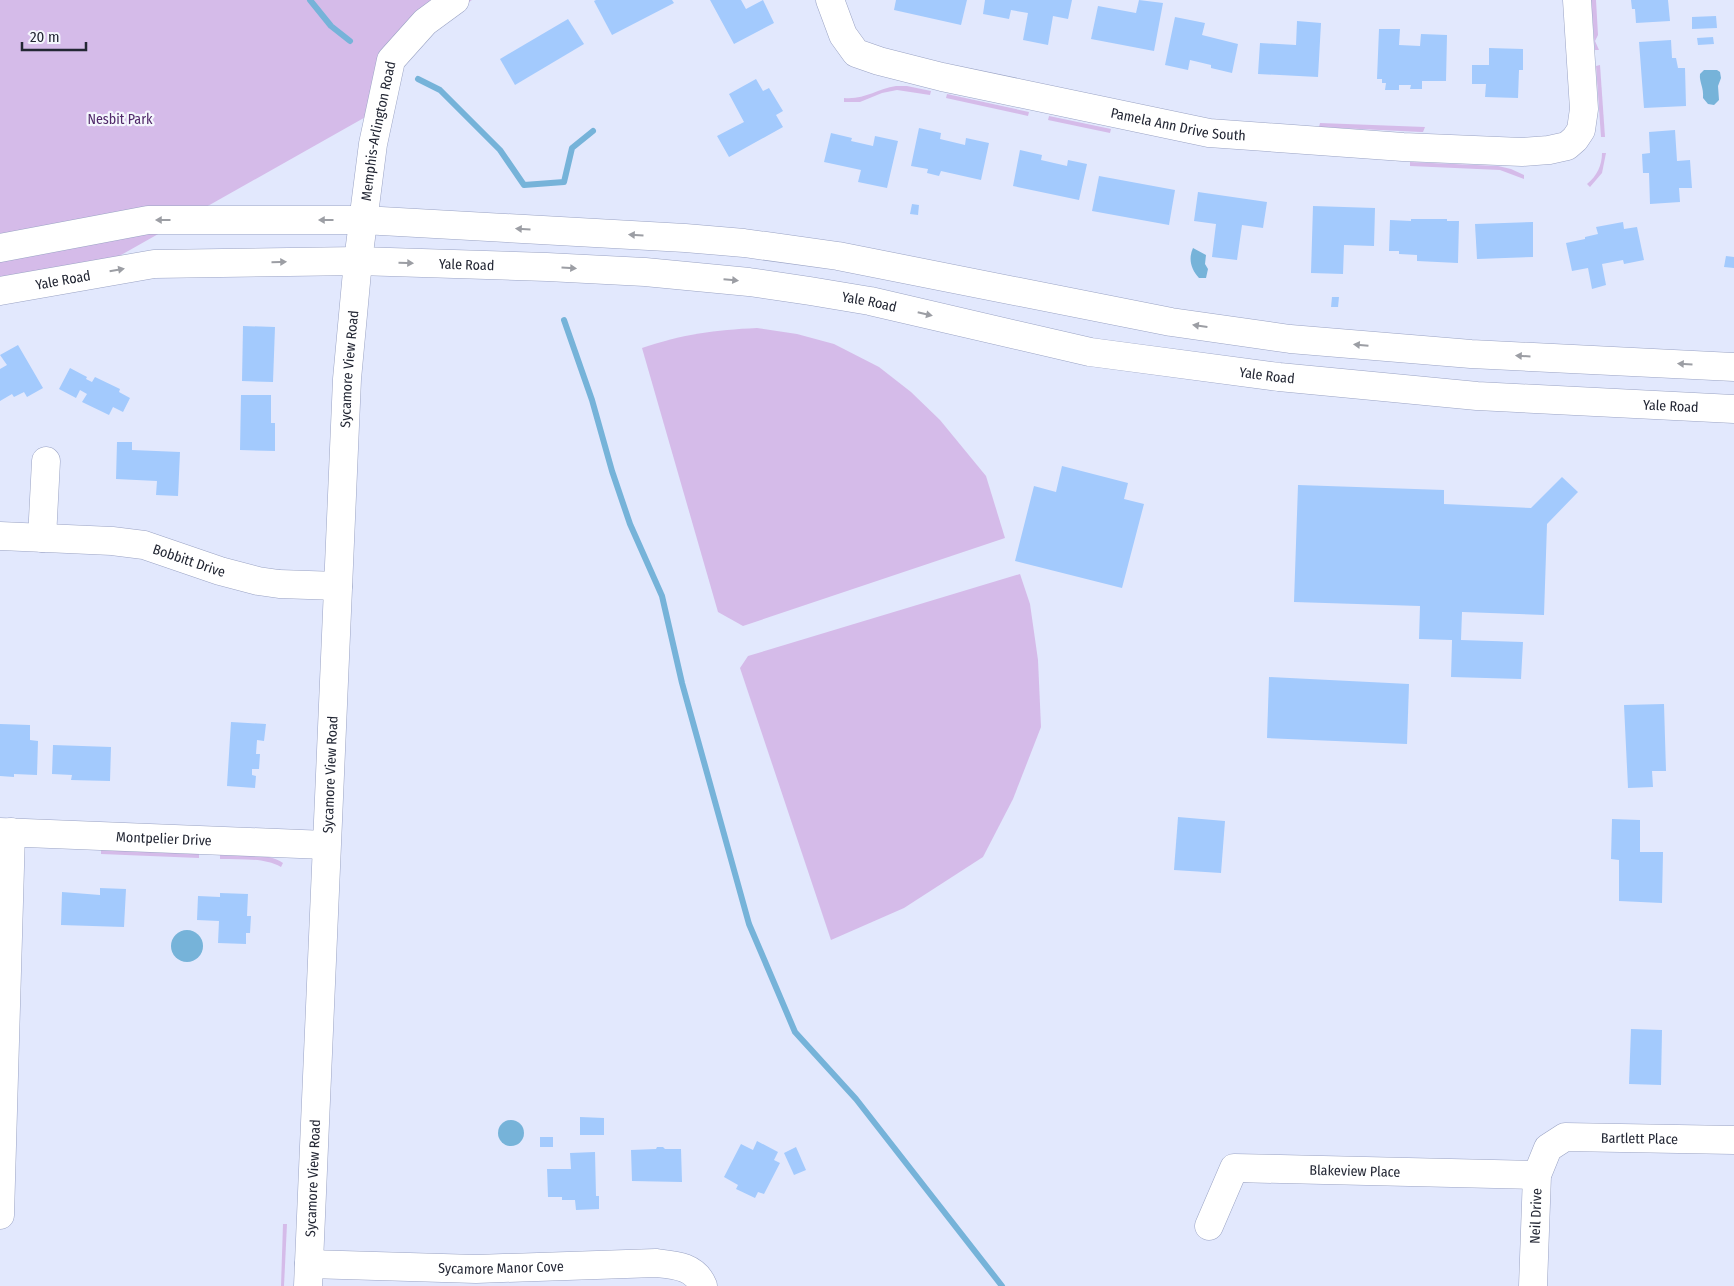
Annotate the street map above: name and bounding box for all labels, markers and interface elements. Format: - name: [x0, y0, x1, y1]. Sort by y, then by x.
- scale bar: [22, 20, 86, 52]
- text: 20 m: [30, 28, 60, 46]
- street label: Memphis-Arlington Road: [357, 59, 399, 202]
- street label: Pamela Ann Drive South: [1109, 104, 1246, 144]
- park label: Nesbit Park: [87, 111, 153, 128]
- one-way arrow: [155, 216, 171, 224]
- one-way arrow: [318, 216, 334, 224]
- one-way arrow: [515, 224, 531, 232]
- one-way arrow: [628, 231, 644, 239]
- street label: Yale Road: [439, 255, 495, 274]
- one-way arrow: [271, 258, 287, 266]
- one-way arrow: [399, 259, 415, 267]
- one-way arrow: [561, 265, 577, 273]
- one-way arrow: [109, 266, 125, 274]
- street label: Yale Road: [34, 267, 92, 293]
- one-way arrow: [723, 277, 739, 285]
- street label: Yale Road: [841, 288, 898, 315]
- street label: Sycamore View Road: [336, 309, 362, 428]
- one-way arrow: [918, 310, 933, 318]
- one-way arrow: [1191, 322, 1207, 330]
- one-way arrow: [1353, 341, 1369, 349]
- one-way arrow: [1515, 352, 1531, 360]
- one-way arrow: [1677, 360, 1693, 368]
- street label: Yale Road: [1238, 363, 1295, 387]
- street label: Yale Road: [1643, 396, 1699, 416]
- street label: Bobbitt Drive: [151, 540, 227, 581]
- street label: Sycamore View Road: [319, 715, 341, 834]
- street label: Montpelier Drive: [116, 828, 212, 849]
- street label: Sycamore View Road: [302, 1119, 324, 1237]
- street label: Bartlett Place: [1601, 1129, 1678, 1148]
- street label: Blakeview Place: [1309, 1161, 1401, 1180]
- street label: Neil Drive: [1526, 1188, 1545, 1244]
- street label: Sycamore Manor Cove: [438, 1258, 564, 1278]

